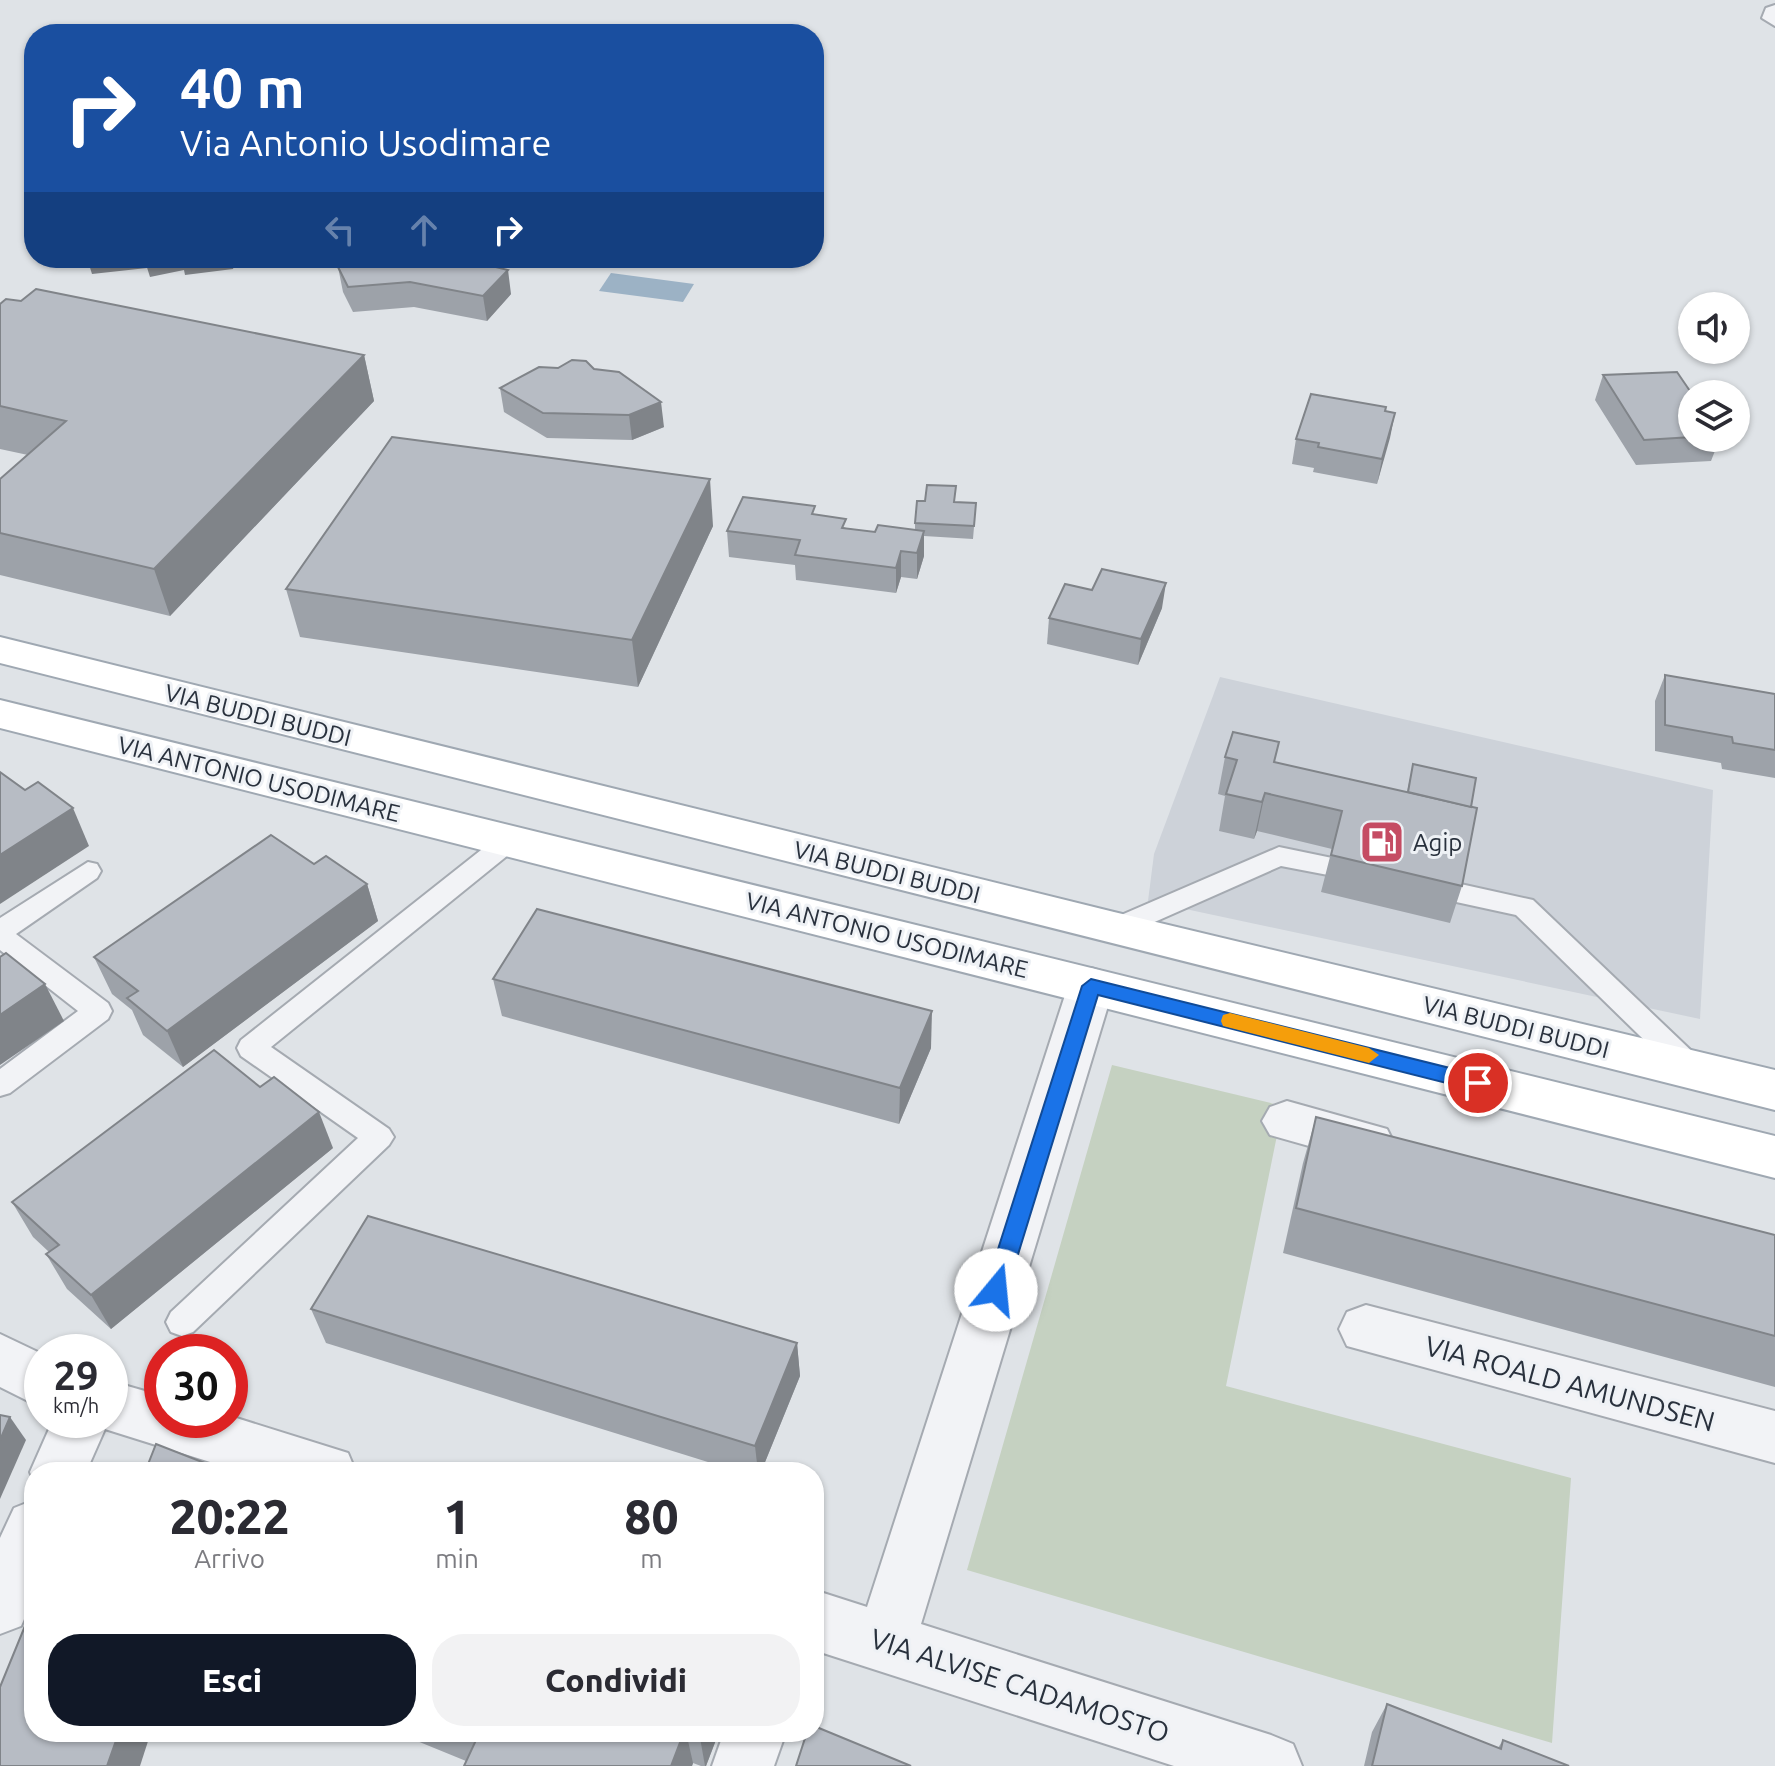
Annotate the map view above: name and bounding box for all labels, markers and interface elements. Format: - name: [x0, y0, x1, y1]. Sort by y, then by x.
- icon: right: [48, 56, 152, 160]
- text: 40 m: [180, 56, 305, 119]
- text: Via Antonio Usodimare: [180, 122, 551, 163]
- icon: left: [318, 208, 362, 252]
- icon: ahead: [402, 208, 446, 252]
- icon: right: [486, 208, 530, 252]
- map controls: [1678, 292, 1750, 452]
- button: sound: [1678, 292, 1750, 364]
- button: layers: [1678, 380, 1750, 452]
- street label: VIA BUDDI BUDDI: [162, 679, 354, 751]
- street label: VIA ANTONIO USODIMARE: [115, 731, 403, 827]
- fuel station icon: Agip: [1358, 818, 1406, 866]
- place label: Agip: [1413, 829, 1462, 856]
- street label: VIA BUDDI BUDDI: [791, 836, 983, 908]
- street label: VIA ANTONIO USODIMARE: [743, 887, 1031, 983]
- street label: VIA BUDDI BUDDI: [1420, 991, 1612, 1063]
- pin: [1444, 1049, 1512, 1117]
- icon: arrive: [1456, 1061, 1500, 1105]
- position arrow: [954, 1248, 1038, 1332]
- street label: VIA ROALD AMUNDSEN: [1422, 1329, 1718, 1437]
- speed limit sign: 30: [144, 1334, 248, 1438]
- text: 29: [53, 1353, 99, 1398]
- text: km/h: [53, 1394, 99, 1417]
- text: 20:22: [170, 1489, 290, 1543]
- text: 1: [443, 1489, 471, 1543]
- text: 80: [624, 1489, 678, 1543]
- text: Arrivo: [194, 1544, 265, 1573]
- text: min: [435, 1544, 479, 1573]
- text: m: [640, 1544, 663, 1573]
- street label: VIA ALVISE CADAMOSTO: [867, 1622, 1173, 1748]
- button: Esci: [48, 1634, 416, 1726]
- button: Condividi: [432, 1634, 800, 1726]

